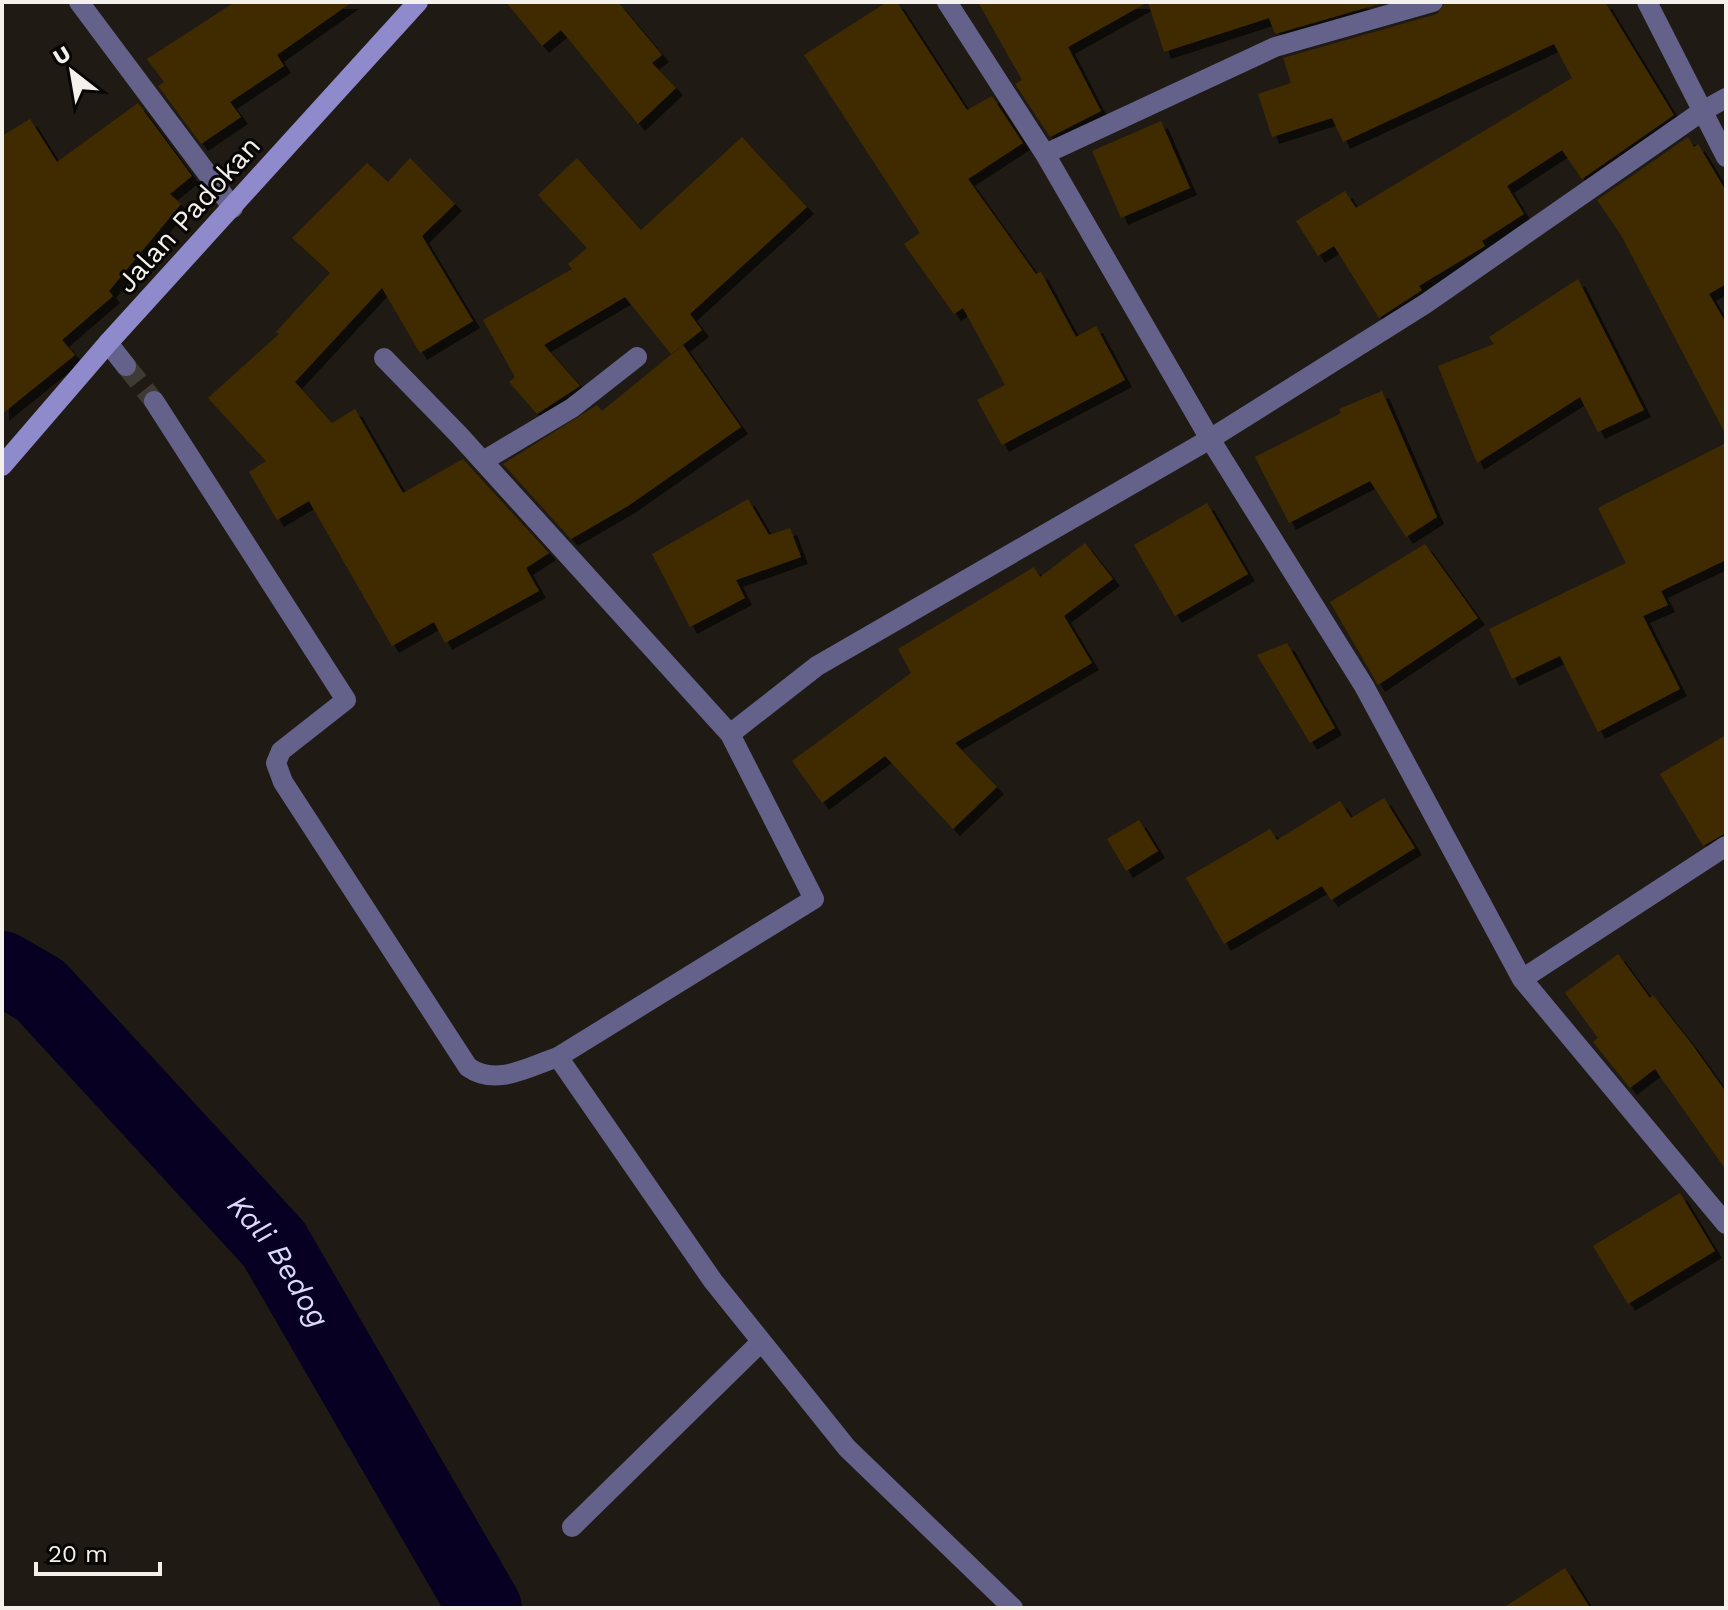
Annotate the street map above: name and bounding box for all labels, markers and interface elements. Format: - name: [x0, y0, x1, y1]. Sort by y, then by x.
- north arrow: [32, 32, 112, 112]
- text: U: [49, 41, 75, 70]
- street label: Jalan Padokan: [110, 130, 267, 299]
- water label: Kali Bedog: [221, 1187, 337, 1334]
- scale bar: [36, 1526, 160, 1576]
- text: 20 m: [48, 1540, 108, 1568]

